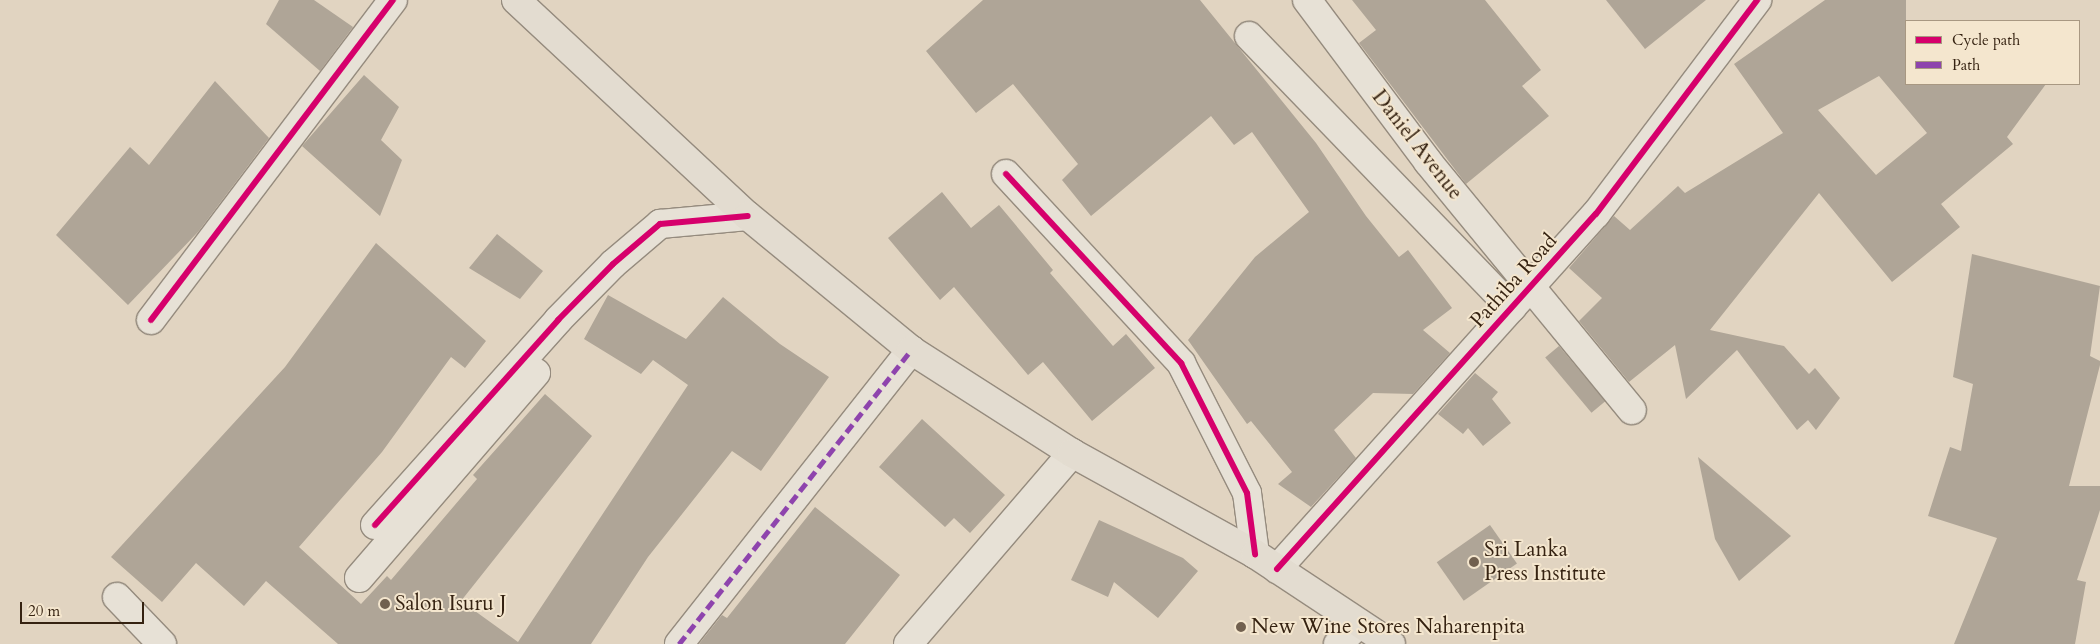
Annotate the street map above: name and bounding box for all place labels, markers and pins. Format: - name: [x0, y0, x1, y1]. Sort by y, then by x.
- place label: Sri Lanka Press Institute: [1484, 537, 1606, 587]
- marker: Sri Lanka Press Institute: [1468, 556, 1480, 568]
- place label: Salon Isuru J: [395, 591, 507, 617]
- marker: Salon Isuru J: [379, 598, 391, 610]
- place label: New Wine Stores Naharenpita: [1251, 614, 1525, 640]
- marker: New Wine Stores Naharenpita: [1235, 621, 1247, 633]

